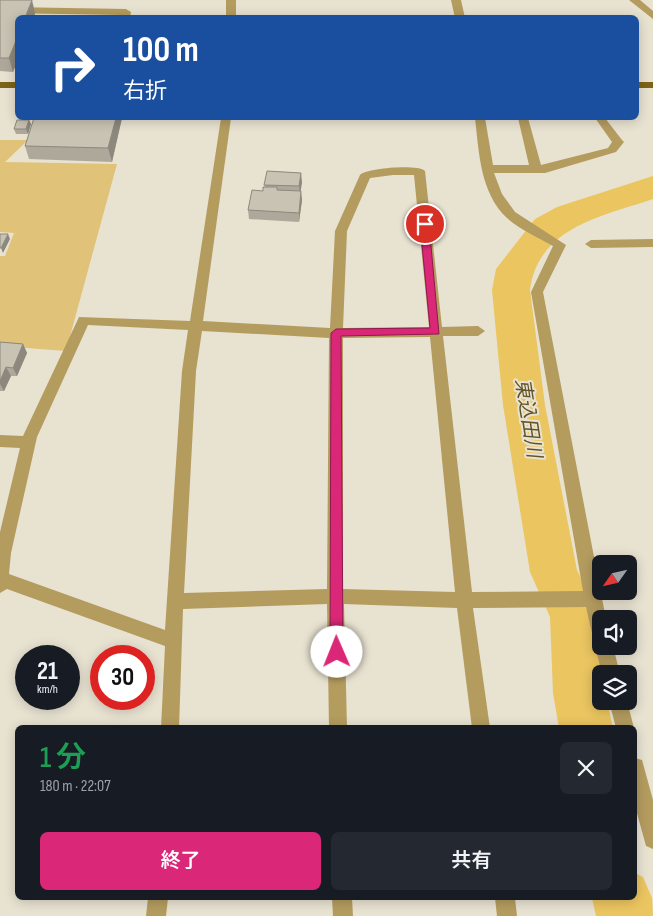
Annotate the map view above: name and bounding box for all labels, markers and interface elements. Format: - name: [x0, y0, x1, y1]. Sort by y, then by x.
- text: 100 m: [123, 29, 199, 72]
- icon: right: [40, 35, 105, 100]
- text: 右折: [123, 78, 167, 105]
- pin: [404, 203, 446, 245]
- icon: arrive: [411, 210, 439, 238]
- water label: 東込田川: [510, 377, 546, 461]
- north arrow: [592, 555, 638, 600]
- map controls: [592, 555, 637, 710]
- button: sound: [592, 610, 637, 655]
- position arrow: [310, 625, 362, 677]
- speed limit sign: 30: [90, 645, 155, 710]
- text: 21: [37, 656, 58, 687]
- button: layers: [592, 665, 637, 710]
- text: km/h: [37, 682, 58, 697]
- text: 1 分: [40, 740, 86, 776]
- button: close: [560, 742, 612, 794]
- text: 180 m · 22:07: [40, 777, 111, 796]
- button: 終了: [40, 832, 321, 890]
- button: 共有: [331, 832, 612, 890]

